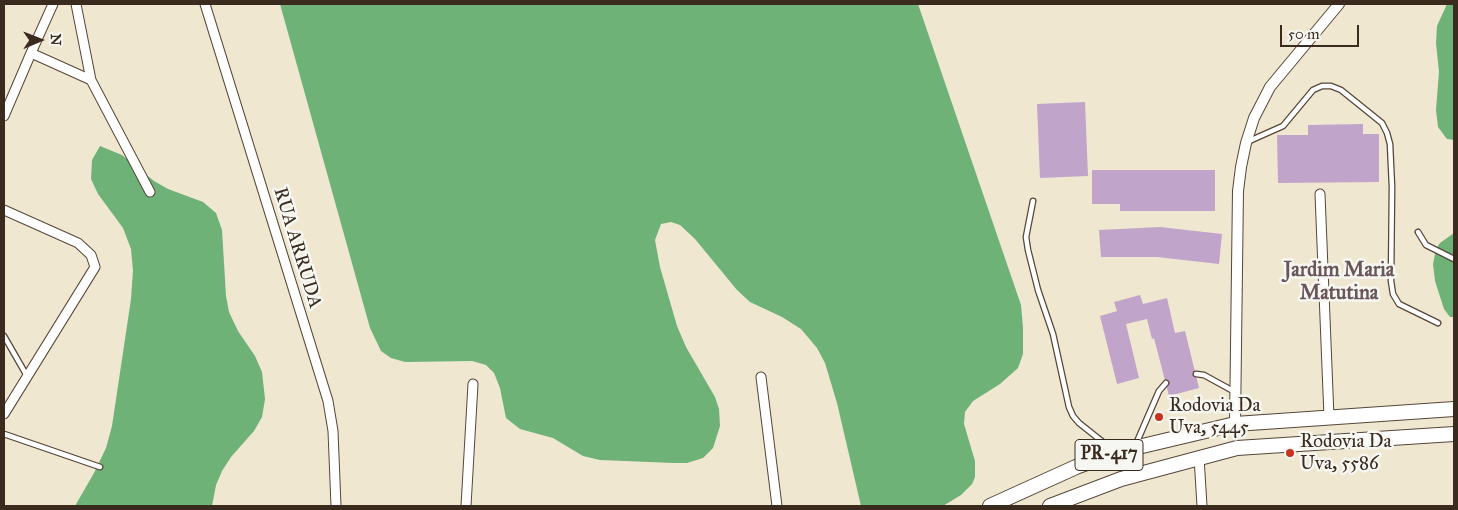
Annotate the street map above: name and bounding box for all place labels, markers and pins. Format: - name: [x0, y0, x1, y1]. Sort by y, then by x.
- place label: Rodovia Da Uva, 5445: [1169, 395, 1261, 439]
- marker: Rodovia Da Uva, 5445: [1153, 411, 1165, 423]
- place label: Rodovia Da Uva, 5586: [1300, 431, 1392, 475]
- marker: Rodovia Da Uva, 5586: [1284, 447, 1296, 459]

